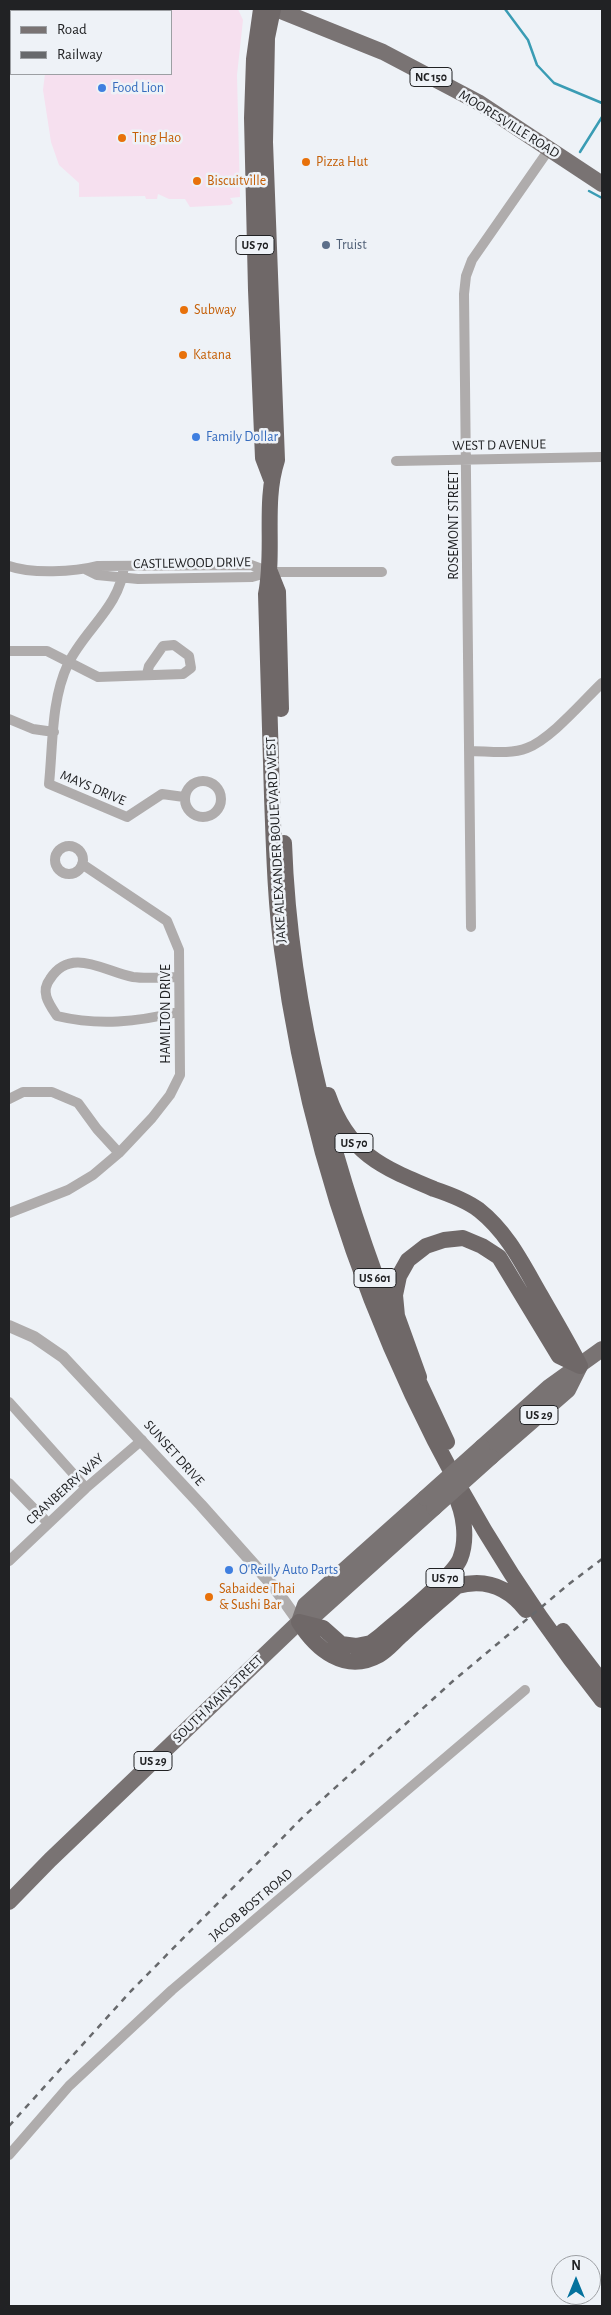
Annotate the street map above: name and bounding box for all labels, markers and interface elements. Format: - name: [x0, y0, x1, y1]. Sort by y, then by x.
- legend: [10, 10, 172, 75]
- text: Road: [57, 22, 87, 37]
- text: Railway: [57, 47, 102, 62]
- road number: NC 150: [410, 68, 452, 86]
- place label: Food Lion: [112, 80, 164, 96]
- marker: Food Lion: [96, 82, 108, 94]
- street label: MOORESVILLE ROAD: [455, 86, 563, 162]
- place label: Ting Hao: [132, 130, 181, 146]
- marker: Ting Hao: [116, 132, 128, 144]
- place label: Pizza Hut: [316, 154, 368, 170]
- marker: Pizza Hut: [300, 156, 312, 168]
- place label: Biscuitville: [207, 173, 266, 189]
- marker: Biscuitville: [191, 175, 203, 187]
- road number: US 70: [236, 236, 274, 254]
- place label: Truist: [336, 237, 367, 253]
- marker: Truist: [320, 239, 332, 251]
- place label: Subway: [194, 302, 236, 318]
- marker: Subway: [178, 304, 190, 316]
- place label: Katana: [193, 347, 231, 363]
- marker: Katana: [177, 349, 189, 361]
- place label: Family Dollar: [206, 429, 278, 445]
- marker: Family Dollar: [190, 431, 202, 443]
- street label: WEST D AVENUE: [452, 436, 546, 454]
- street label: ROSEMONT STREET: [446, 470, 462, 580]
- street label: CASTLEWOOD DRIVE: [133, 554, 251, 572]
- street label: JAKE ALEXANDER BOULEVARD WEST: [262, 736, 290, 944]
- street label: MAYS DRIVE: [58, 767, 128, 809]
- street label: HAMILTON DRIVE: [158, 964, 174, 1064]
- road number: US 70: [335, 1134, 373, 1152]
- road number: US 601: [354, 1268, 396, 1288]
- road number: US 29: [520, 1406, 558, 1424]
- street label: SUNSET DRIVE: [140, 1417, 208, 1489]
- street label: CRANBERRY WAY: [23, 1450, 107, 1528]
- place label: O'Reilly Auto Parts: [239, 1562, 338, 1578]
- marker: O'Reilly Auto Parts: [223, 1564, 235, 1576]
- road number: US 70: [426, 1569, 464, 1588]
- place label: Sabaidee Thai & Sushi Bar: [219, 1581, 295, 1614]
- marker: Sabaidee Thai & Sushi Bar: [203, 1591, 215, 1603]
- street label: SOUTH MAIN STREET: [169, 1652, 267, 1746]
- road number: US 29: [134, 1752, 172, 1770]
- street label: JACOB BOST ROAD: [206, 1865, 296, 1945]
- north arrow: [551, 2255, 601, 2305]
- text: N: [571, 2259, 581, 2273]

